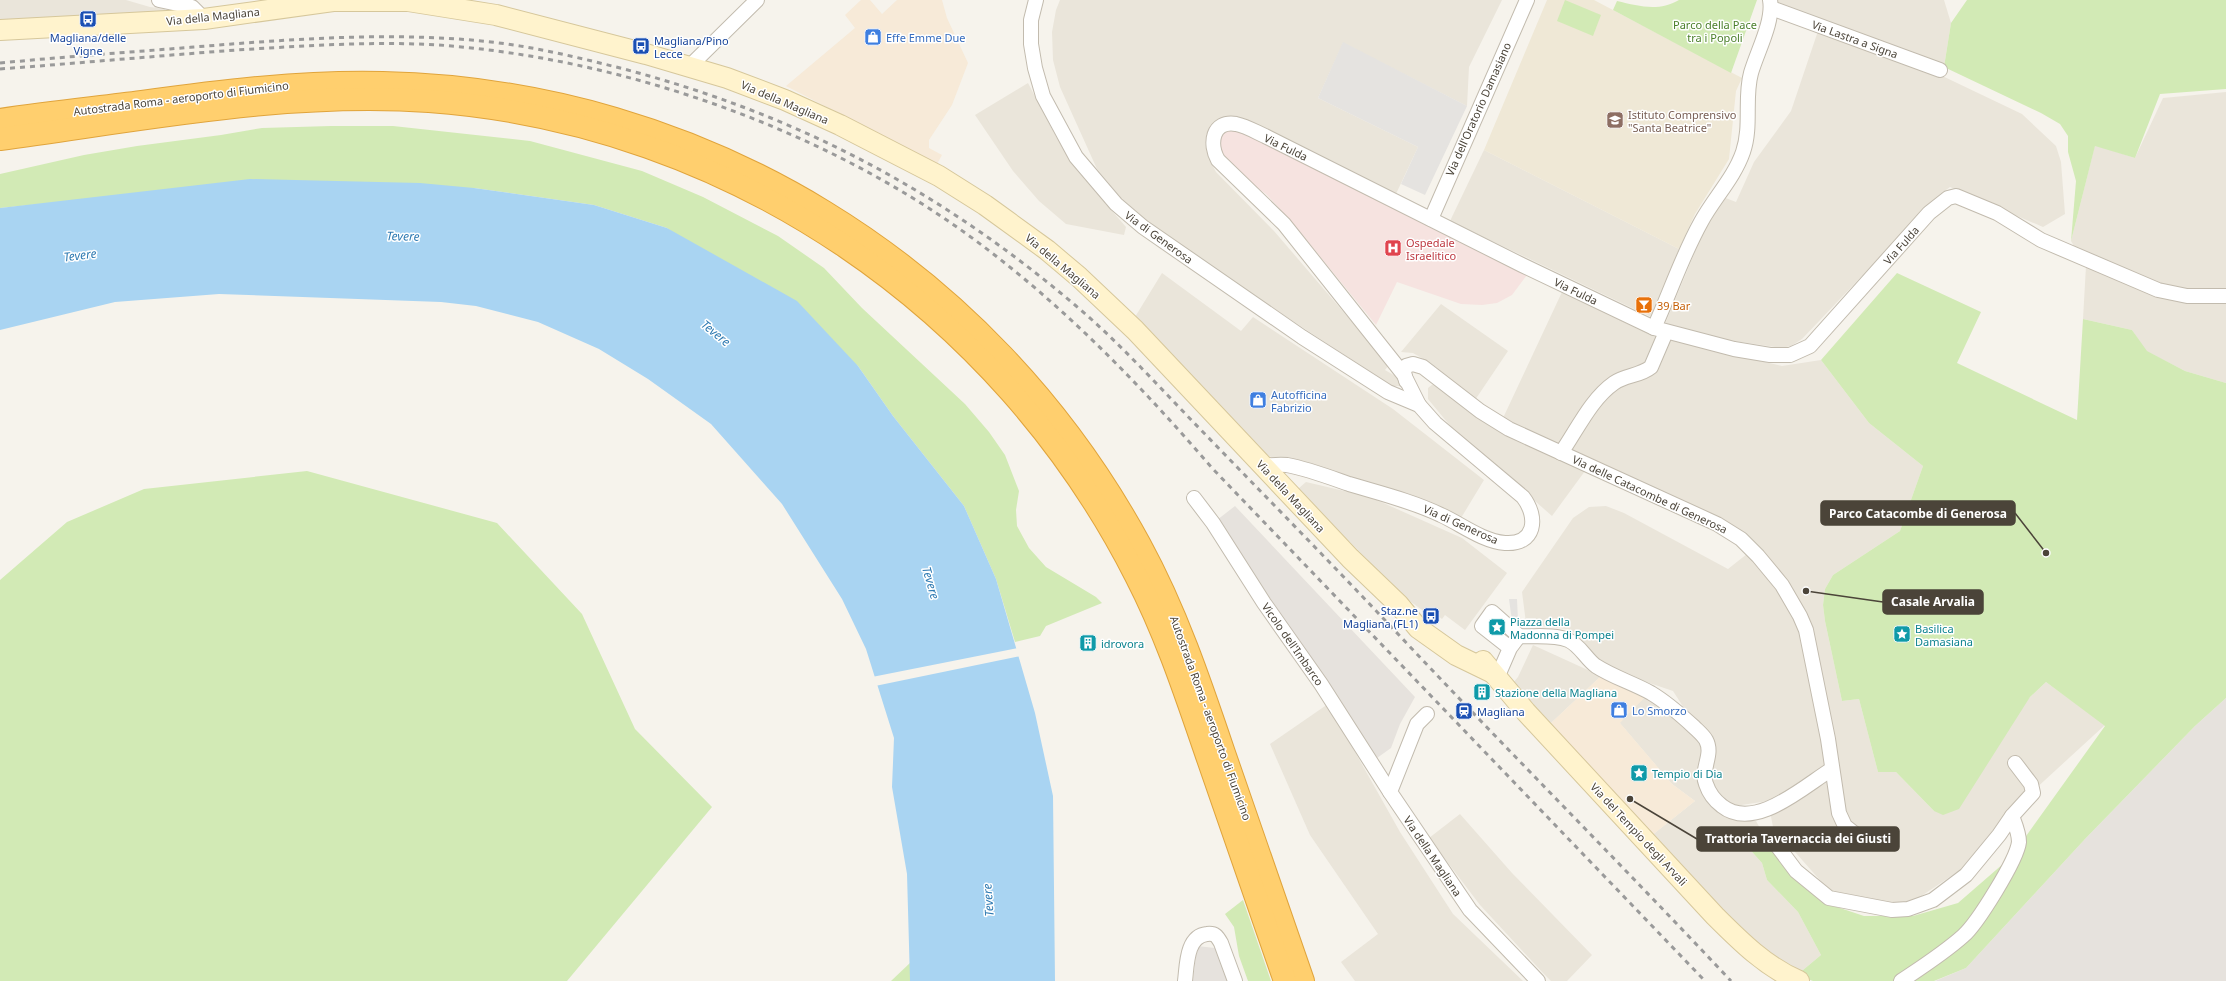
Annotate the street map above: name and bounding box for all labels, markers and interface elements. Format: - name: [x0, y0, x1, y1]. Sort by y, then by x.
- street label: Via della Magliana: [166, 4, 260, 28]
- bus stop icon: Magliana/delle Vigne: [78, 9, 98, 29]
- street label: Via Lastra a Signa: [1810, 16, 1900, 62]
- park label: Parco della Pace tra i Popoli: [1673, 17, 1757, 45]
- shop icon: Effe Emme Due: [863, 27, 883, 47]
- place label: Magliana/delle Vigne: [50, 30, 126, 58]
- place label: Effe Emme Due: [886, 30, 966, 45]
- place label: Magliana/Pino Lecce: [654, 33, 729, 61]
- bus stop icon: Magliana/Pino Lecce: [631, 36, 651, 56]
- street label: Via dell'Oratorio Damasiano: [1442, 40, 1514, 178]
- street label: Autostrada Roma - aeroporto di Fiumicino: [73, 77, 290, 119]
- street label: Via della Magliana: [739, 77, 831, 127]
- place label: Istituto Comprensivo "Santa Beatrice": [1628, 107, 1737, 135]
- school or university icon: Istituto Comprensivo "Santa Beatrice": [1605, 110, 1625, 130]
- street label: Via Fulda: [1262, 130, 1310, 164]
- street label: Via di Generosa: [1122, 207, 1196, 267]
- street label: Via Fulda: [1880, 223, 1922, 267]
- water label: Tevere: [386, 227, 420, 245]
- street label: Via della Magliana: [1022, 230, 1104, 302]
- place label: Ospedale Israelitico: [1406, 235, 1456, 263]
- hospital icon: Ospedale Israelitico: [1383, 238, 1403, 258]
- water label: Tevere: [63, 245, 97, 265]
- street label: Via Fulda: [1552, 274, 1600, 308]
- bar icon: 39 Bar: [1634, 295, 1654, 315]
- place label: 39 Bar: [1657, 298, 1691, 313]
- water label: Tevere: [698, 316, 734, 350]
- place label: Autofficina Fabrizio: [1271, 387, 1327, 415]
- shop icon: Autofficina Fabrizio: [1248, 390, 1268, 410]
- street label: Via delle Catacombe di Generosa: [1570, 451, 1730, 537]
- street label: Via della Magliana: [1254, 457, 1328, 535]
- street label: Via di Generosa: [1421, 501, 1501, 547]
- callout: Parco Catacombe di Generosa: [1821, 501, 2015, 525]
- text: Parco Catacombe di Generosa: [1829, 505, 2007, 522]
- water label: Tevere: [918, 565, 944, 601]
- callout: Casale Arvalia: [1883, 590, 1983, 614]
- text: Casale Arvalia: [1891, 593, 1975, 610]
- street label: Vicolo dell'Imbarco: [1259, 600, 1327, 689]
- place label: Staz.ne Magliana (FL1): [1343, 603, 1418, 631]
- bus stop icon: Staz.ne Magliana (FL1): [1421, 606, 1441, 626]
- street label: Autostrada Roma - aeroporto di Fiumicino: [1167, 614, 1255, 823]
- place label: Piazza della Madonna di Pompei: [1510, 614, 1614, 642]
- place icon: Piazza della Madonna di Pompei: [1487, 617, 1507, 637]
- place label: Basilica Damasiana: [1915, 621, 1973, 649]
- place icon: Basilica Damasiana: [1892, 624, 1912, 644]
- building icon: idrovora: [1078, 633, 1098, 653]
- place label: idrovora: [1101, 636, 1144, 651]
- building icon: Stazione della Magliana: [1472, 682, 1492, 702]
- place label: Stazione della Magliana: [1495, 685, 1617, 700]
- shop icon: Lo Smorzo: [1609, 700, 1629, 720]
- station icon: Magliana: [1454, 701, 1474, 721]
- place label: Lo Smorzo: [1632, 703, 1687, 718]
- place label: Magliana: [1477, 704, 1525, 719]
- place icon: Tempio di Dia: [1629, 763, 1649, 783]
- place label: Tempio di Dia: [1652, 766, 1722, 781]
- street label: Via del Tempio degli Arvali: [1587, 779, 1691, 889]
- street label: Via della Magliana: [1401, 813, 1465, 899]
- callout: Trattoria Tavernaccia dei Giusti: [1697, 827, 1899, 851]
- text: Trattoria Tavernaccia dei Giusti: [1705, 830, 1891, 847]
- water label: Tevere: [978, 883, 998, 917]

